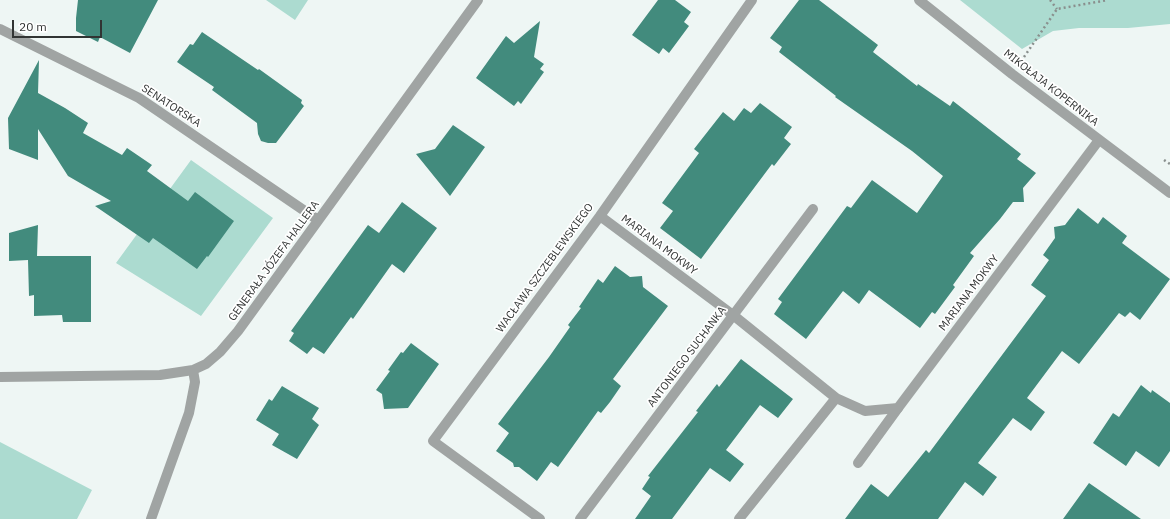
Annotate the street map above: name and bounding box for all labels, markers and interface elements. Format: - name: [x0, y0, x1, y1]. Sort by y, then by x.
- scale bar: [14, 12, 104, 38]
- text: 20 m: [19, 19, 47, 34]
- street label: MIKOŁAJA KOPERNIKA: [1001, 47, 1101, 129]
- street label: SENATORSKA: [139, 82, 203, 130]
- street label: GENERAŁA JÓZEFA HALLERA: [226, 198, 322, 324]
- street label: WACŁAWA SZCZEBLEWSKIEGO: [494, 201, 596, 335]
- street label: MARIANA MOKWY: [618, 212, 700, 278]
- street label: MARIANA MOKWY: [936, 252, 1002, 334]
- street label: ANTONIEGO SUCHANKA: [645, 304, 729, 410]

